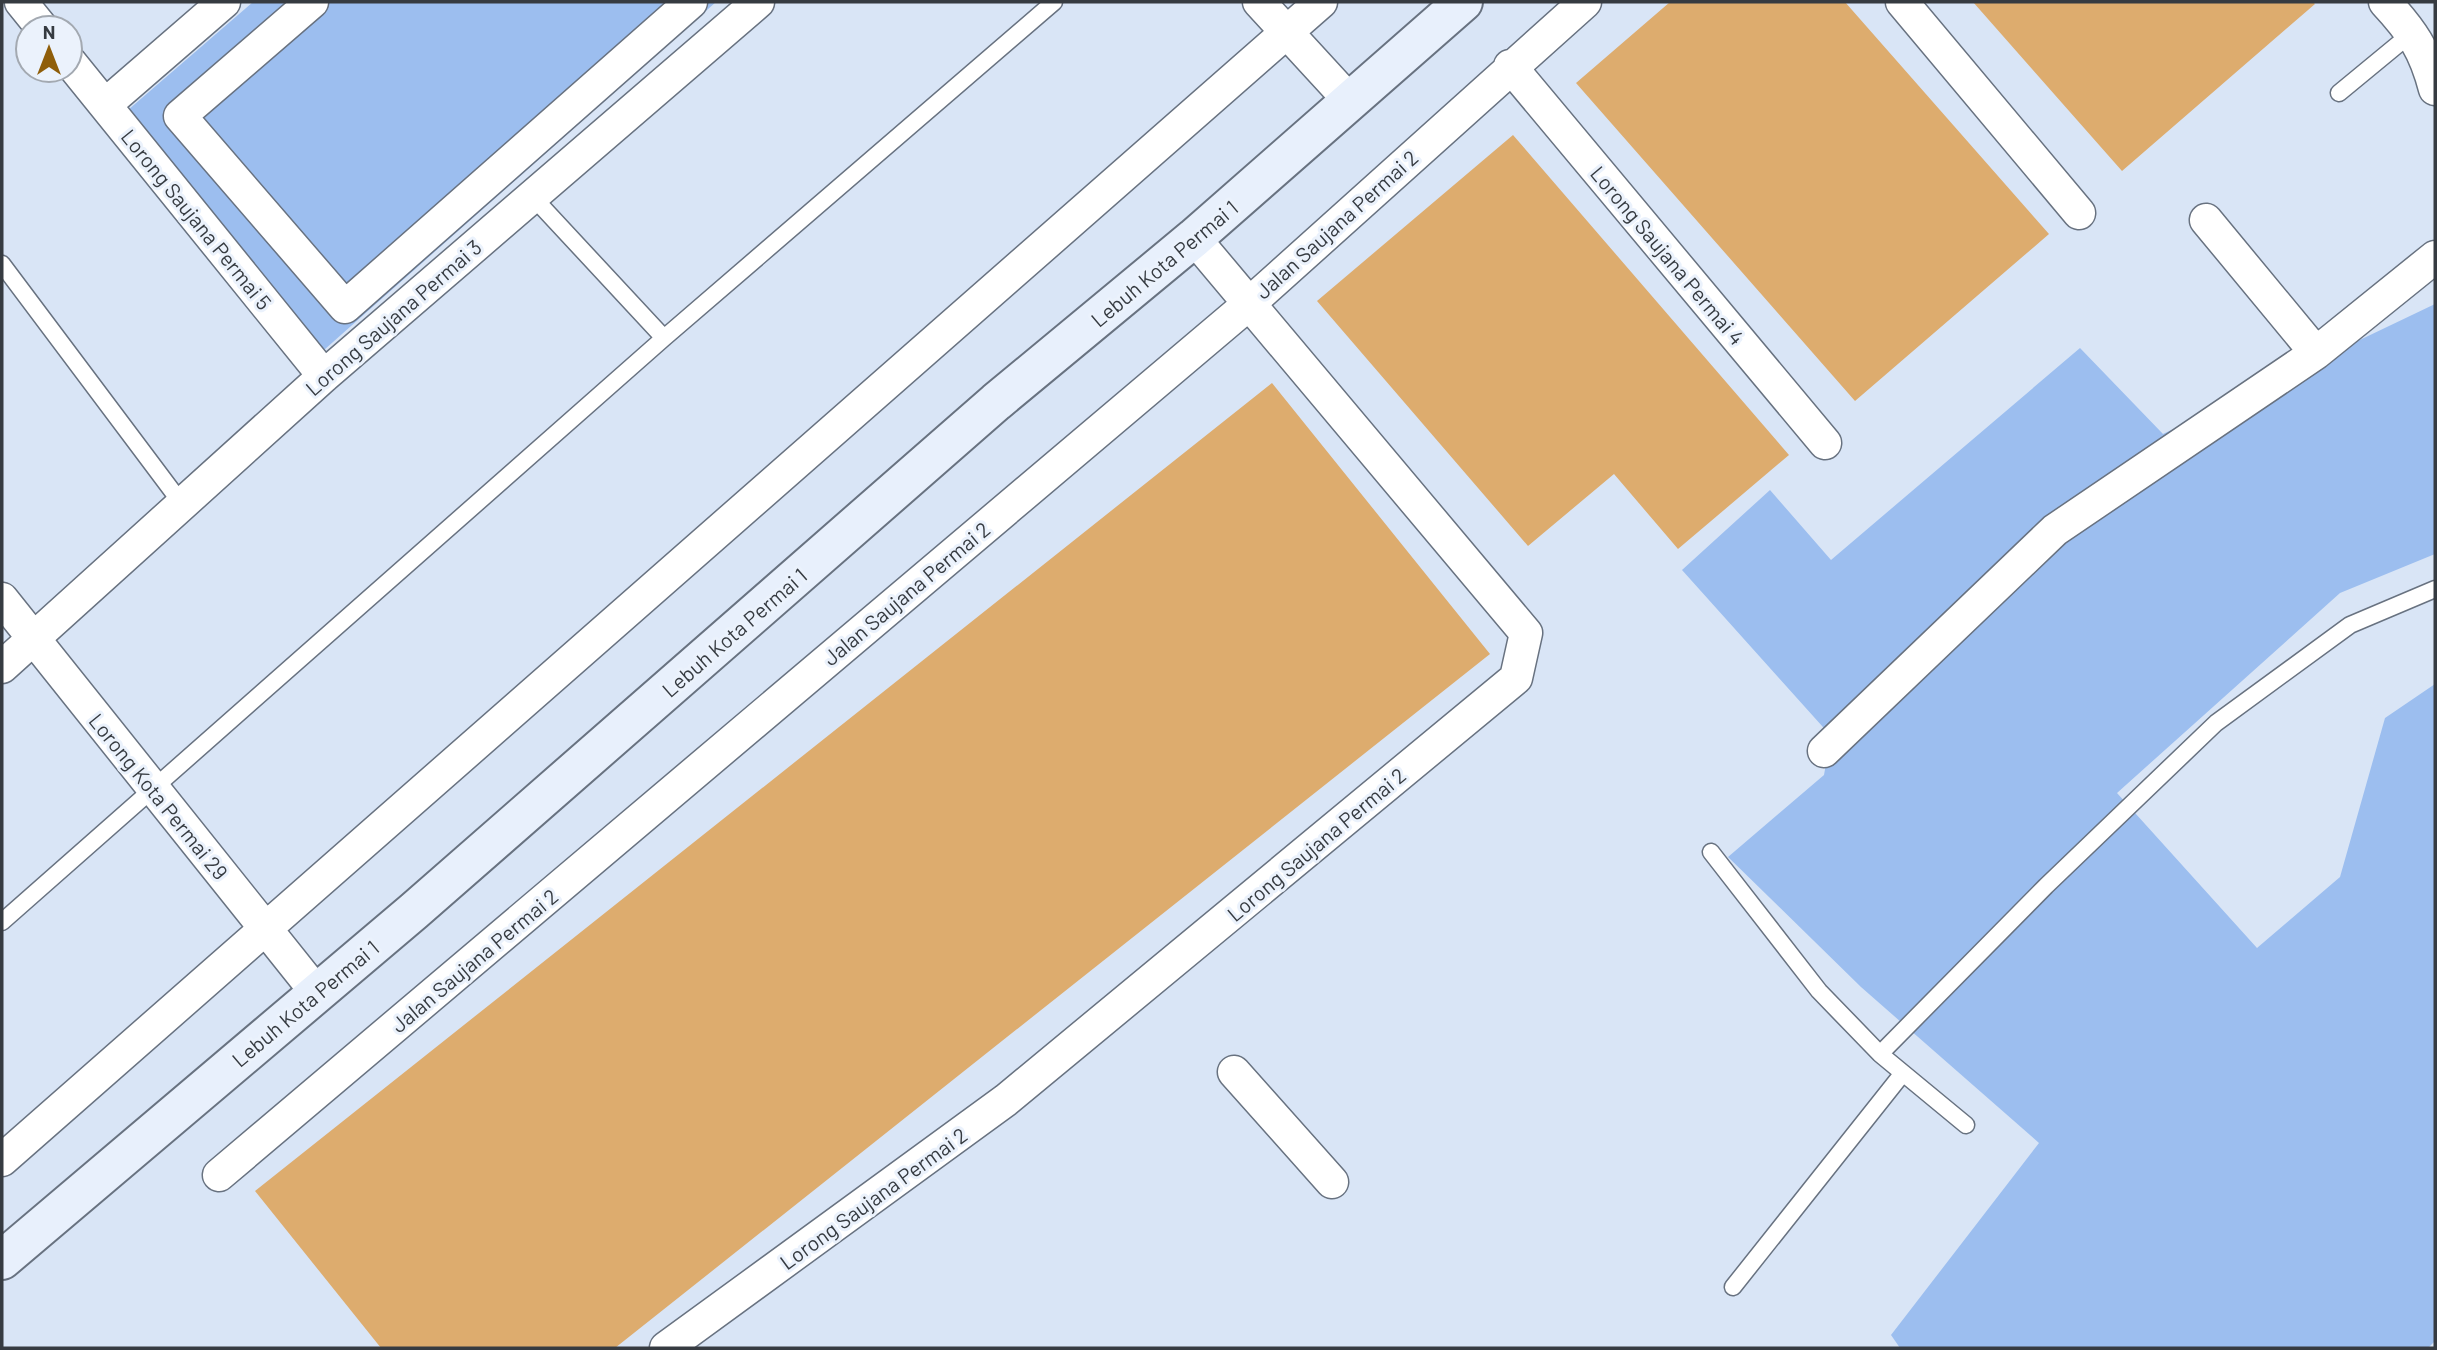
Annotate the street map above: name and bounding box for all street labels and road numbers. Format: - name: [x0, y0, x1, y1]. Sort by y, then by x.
- street label: Lorong Saujana Permai 5: [117, 124, 277, 314]
- street label: Jalan Saujana Permai 2: [1250, 144, 1422, 304]
- street label: Lorong Saujana Permai 4: [1586, 161, 1750, 349]
- street label: Lebuh Kota Permai 1: [1086, 194, 1242, 332]
- street label: Lorong Saujana Permai 3: [300, 234, 486, 400]
- street label: Jalan Saujana Permai 2: [818, 516, 994, 670]
- street label: Lebuh Kota Permai 1: [656, 562, 812, 702]
- street label: Lorong Kota Permai 29: [84, 708, 234, 884]
- street label: Lorong Saujana Permai 2: [1222, 762, 1410, 926]
- street label: Jalan Saujana Permai 2: [386, 883, 562, 1037]
- street label: Lebuh Kota Permai 1: [227, 934, 383, 1072]
- street label: Lorong Saujana Permai 2: [775, 1122, 971, 1274]

